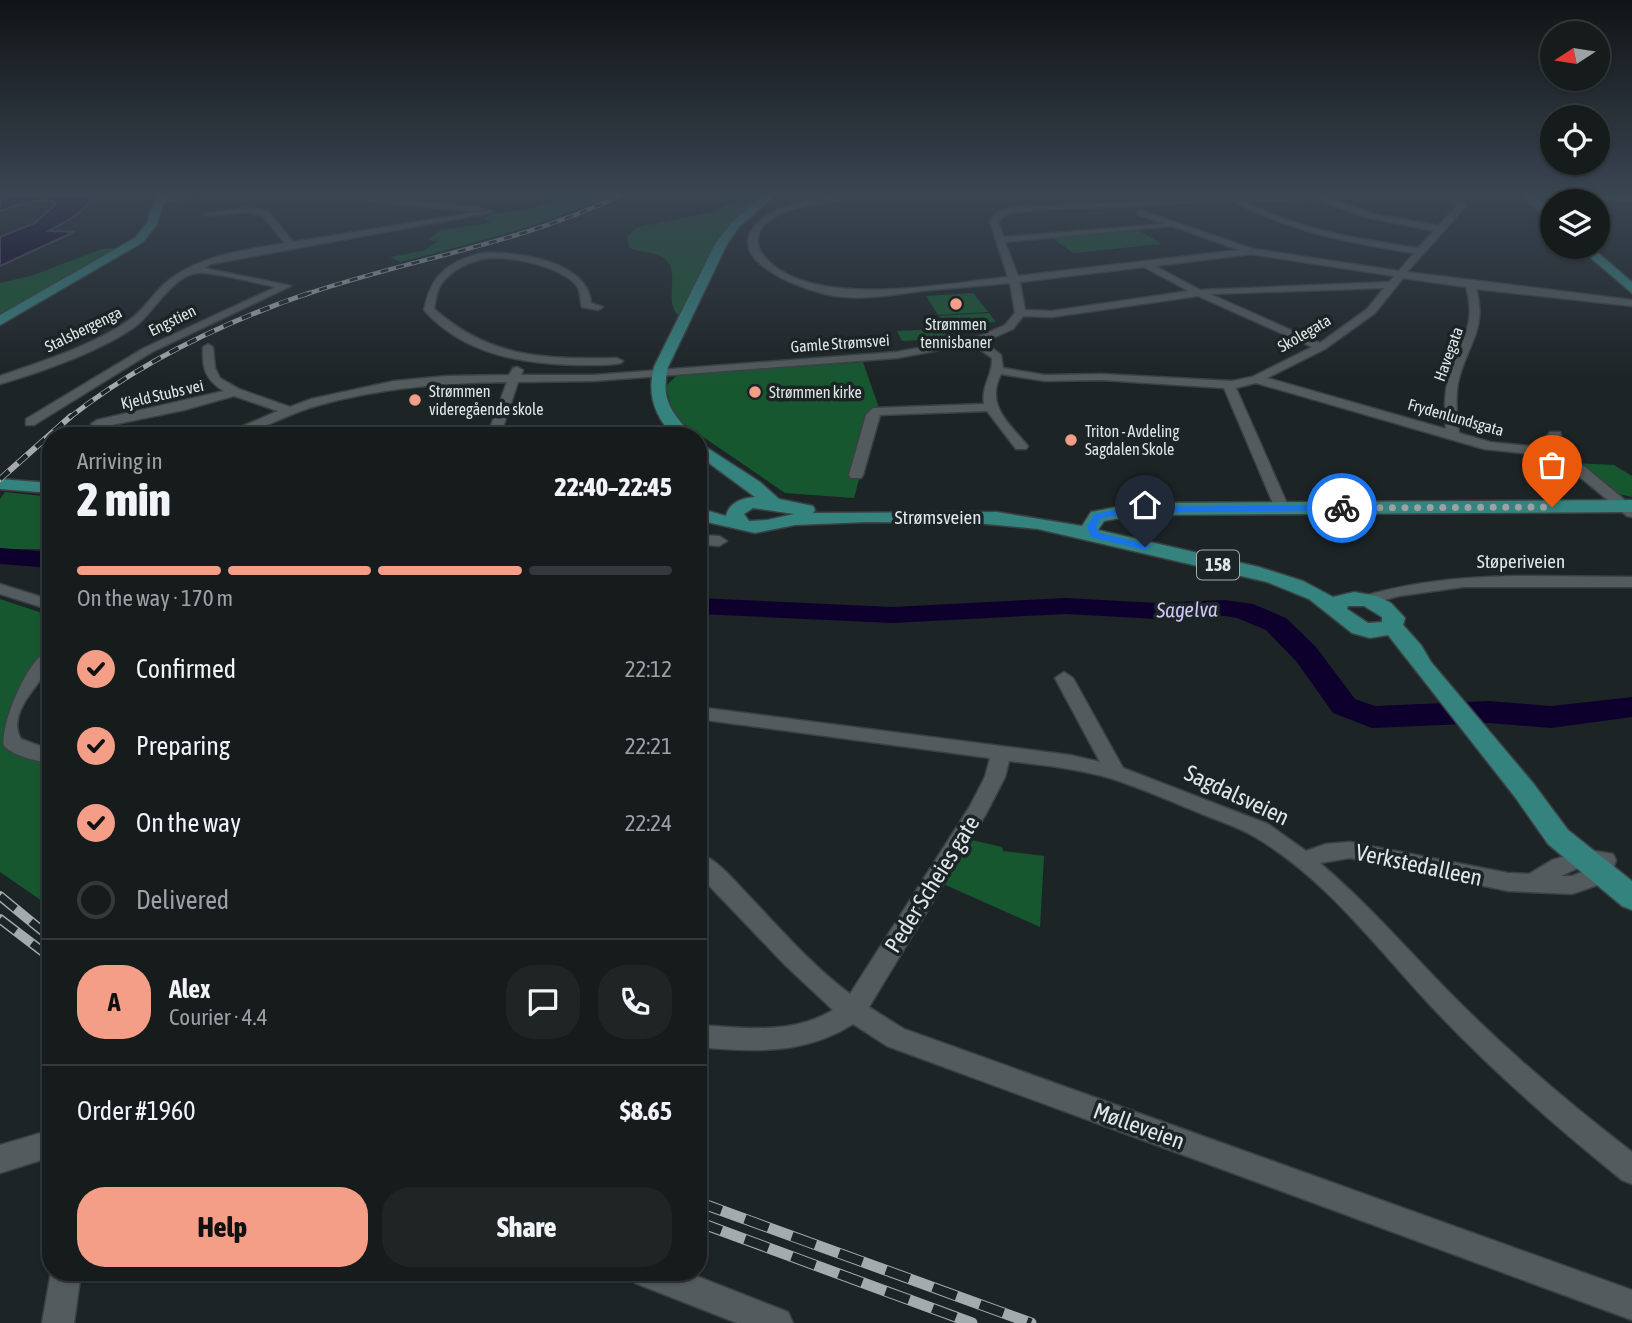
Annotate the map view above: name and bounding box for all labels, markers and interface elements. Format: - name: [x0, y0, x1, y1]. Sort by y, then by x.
- north arrow: [1540, 21, 1610, 91]
- map controls: [1540, 21, 1610, 259]
- button: locate: [1540, 105, 1610, 175]
- button: layers: [1540, 189, 1610, 259]
- marker: Strømmen tennisbaner: [948, 296, 964, 312]
- street label: Engstien: [145, 301, 199, 340]
- street label: Stalsbergenga: [42, 303, 125, 356]
- street label: Skolegata: [1274, 311, 1334, 356]
- place label: Strømmen tennisbaner: [920, 315, 992, 351]
- street label: Havegata: [1430, 324, 1467, 384]
- street label: Gamle Strømsvei: [790, 331, 890, 355]
- street label: Kjeld Stubs vei: [119, 376, 205, 413]
- place label: Strømmen videregående skole: [429, 382, 543, 419]
- place label: Strømmen kirke: [769, 383, 862, 401]
- marker: Strømmen kirke: [747, 384, 763, 400]
- marker: Strømmen videregående skole: [407, 392, 423, 408]
- street label: Frydenlundsgata: [1406, 395, 1506, 440]
- place label: Triton - Avdeling Sagdalen Skole: [1085, 422, 1179, 459]
- marker: Triton - Avdeling Sagdalen Skole: [1063, 432, 1079, 448]
- pin: [1522, 435, 1582, 507]
- icon: bag: [1533, 446, 1571, 484]
- text: Arriving in: [77, 448, 163, 474]
- text: 22:40–22:45: [555, 472, 672, 502]
- text: 2 min: [77, 473, 171, 526]
- courier: [1307, 473, 1377, 543]
- pin: [1115, 475, 1175, 547]
- icon: home: [1126, 486, 1164, 524]
- icon: bike: [1323, 489, 1361, 527]
- street label: Strømsveien: [895, 506, 981, 528]
- road number: 158: [1197, 550, 1239, 580]
- street label: Støperiveien: [1477, 550, 1565, 572]
- text: On the way · 170 m: [77, 585, 233, 611]
- water label: Sagelva: [1155, 596, 1218, 622]
- icon: check: [77, 650, 115, 688]
- text: Confirmed: [136, 654, 236, 684]
- text: 22:12: [625, 656, 672, 682]
- icon: check: [77, 727, 115, 765]
- text: Preparing: [136, 731, 230, 761]
- text: 22:21: [625, 733, 672, 759]
- street label: Sagdalsveien: [1181, 760, 1293, 830]
- icon: check: [77, 804, 115, 842]
- text: On the way: [136, 808, 241, 838]
- text: 22:24: [625, 810, 672, 836]
- street label: Peder Scheies gate: [880, 811, 984, 957]
- street label: Verkstedalleen: [1354, 839, 1484, 891]
- text: Delivered: [136, 885, 229, 915]
- button: chat: [506, 965, 580, 1039]
- button: phone: [598, 965, 672, 1039]
- text: Alex: [169, 974, 210, 1004]
- text: A: [108, 987, 120, 1017]
- text: Courier · 4.4: [169, 1004, 268, 1030]
- text: Order #1960: [77, 1096, 196, 1126]
- text: $8.65: [620, 1096, 672, 1126]
- street label: Mølleveien: [1090, 1098, 1188, 1154]
- button: Help: [77, 1187, 368, 1267]
- button: Share: [382, 1187, 672, 1267]

